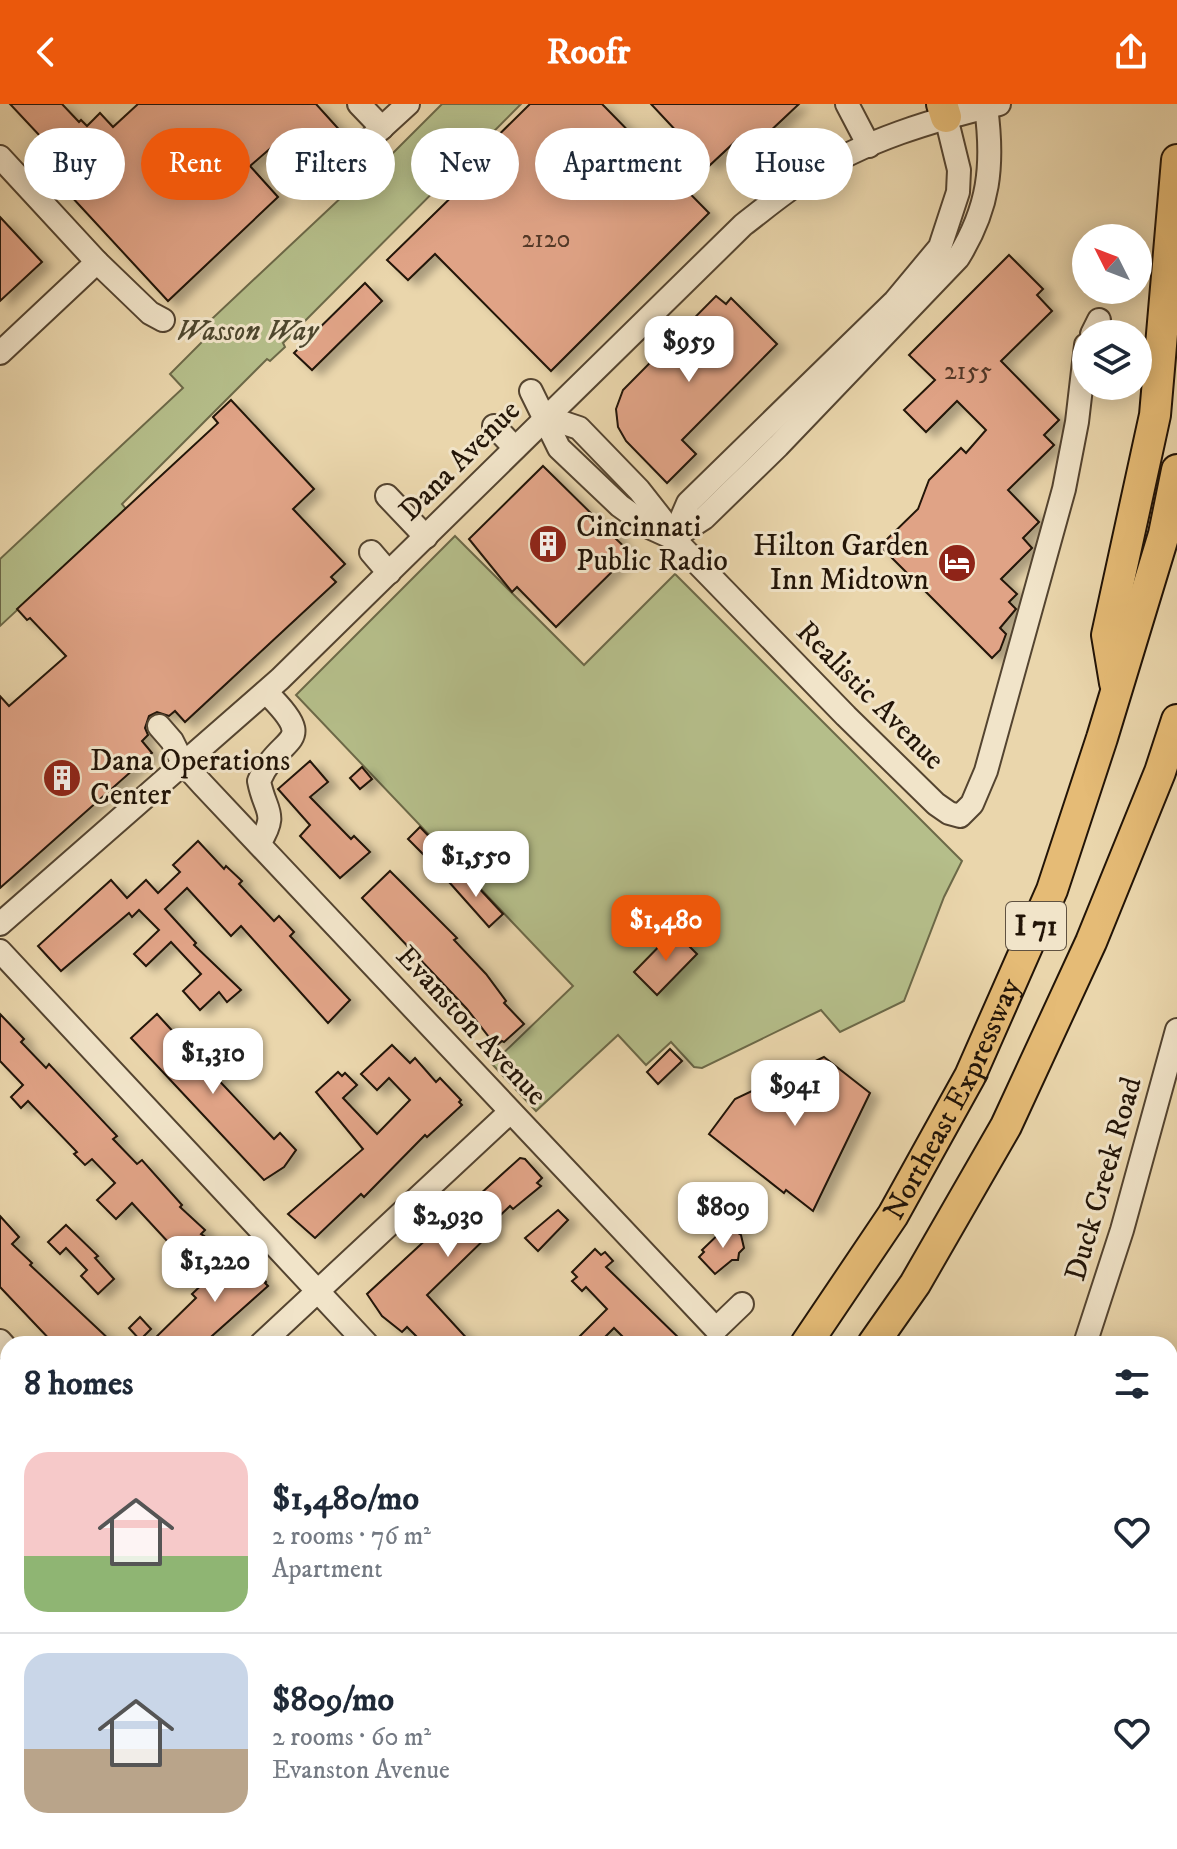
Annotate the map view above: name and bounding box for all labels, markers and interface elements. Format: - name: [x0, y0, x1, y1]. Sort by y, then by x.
- icon: back: [24, 30, 68, 74]
- text: Roofr: [547, 30, 630, 75]
- icon: share: [1109, 30, 1153, 74]
- chip: Buy: [24, 128, 125, 200]
- chip: Rent: [141, 128, 250, 200]
- chip: Filters: [266, 128, 395, 200]
- chip: New: [411, 128, 519, 200]
- chip: Apartment: [535, 128, 710, 200]
- chip: House: [726, 128, 853, 200]
- house number: 2120: [521, 223, 571, 256]
- north arrow: [1072, 224, 1152, 304]
- map controls: [1072, 224, 1152, 400]
- park label: Wasson Way: [176, 313, 320, 350]
- pin: $959: [642, 316, 736, 384]
- button: layers: [1072, 320, 1152, 400]
- text: $959: [662, 325, 716, 358]
- house number: 2155: [944, 355, 992, 388]
- street label: Dana Avenue: [392, 393, 528, 529]
- place label: Cincinnati Public Radio: [576, 509, 728, 580]
- building icon: Cincinnati Public Radio: [527, 523, 569, 565]
- place label: Hilton Garden Inn Midtown: [753, 528, 929, 599]
- hotel icon: Hilton Garden Inn Midtown: [936, 542, 978, 584]
- street label: Realistic Avenue: [788, 614, 952, 778]
- place label: Dana Operations Center: [90, 743, 290, 814]
- building icon: Dana Operations Center: [41, 757, 83, 799]
- pin: $1,550: [411, 831, 541, 899]
- text: $1,550: [441, 840, 511, 873]
- pin: $1,480: [601, 895, 731, 963]
- road number: I 71: [1006, 902, 1066, 950]
- text: $1,480: [629, 904, 703, 937]
- street label: Evanston Avenue: [388, 938, 554, 1114]
- street label: Northeast Expressway: [875, 972, 1030, 1227]
- pin: $1,310: [148, 1028, 278, 1096]
- text: $1,310: [181, 1037, 245, 1070]
- pin: $941: [748, 1060, 842, 1128]
- text: $941: [769, 1069, 821, 1102]
- street label: Duck Creek Road: [1057, 1073, 1151, 1285]
- pin: $809: [676, 1182, 770, 1250]
- pin: $2,930: [383, 1191, 513, 1259]
- text: $809: [696, 1191, 750, 1224]
- text: $2,930: [413, 1200, 483, 1233]
- pin: $1,220: [150, 1236, 280, 1304]
- text: $1,220: [180, 1245, 250, 1278]
- icon: filters: [1110, 1362, 1154, 1406]
- text: 8 homes: [24, 1363, 133, 1405]
- text: $1,480/mo: [272, 1478, 419, 1520]
- icon: home: [88, 1484, 184, 1580]
- icon: heart: [1110, 1510, 1154, 1554]
- text: 2 rooms · 76 m²: [272, 1520, 431, 1553]
- text: Apartment: [272, 1553, 383, 1586]
- text: $809/mo: [272, 1679, 394, 1721]
- icon: home: [88, 1685, 184, 1781]
- icon: heart: [1110, 1711, 1154, 1755]
- text: 2 rooms · 60 m²: [272, 1721, 431, 1754]
- text: Evanston Avenue: [272, 1754, 450, 1787]

